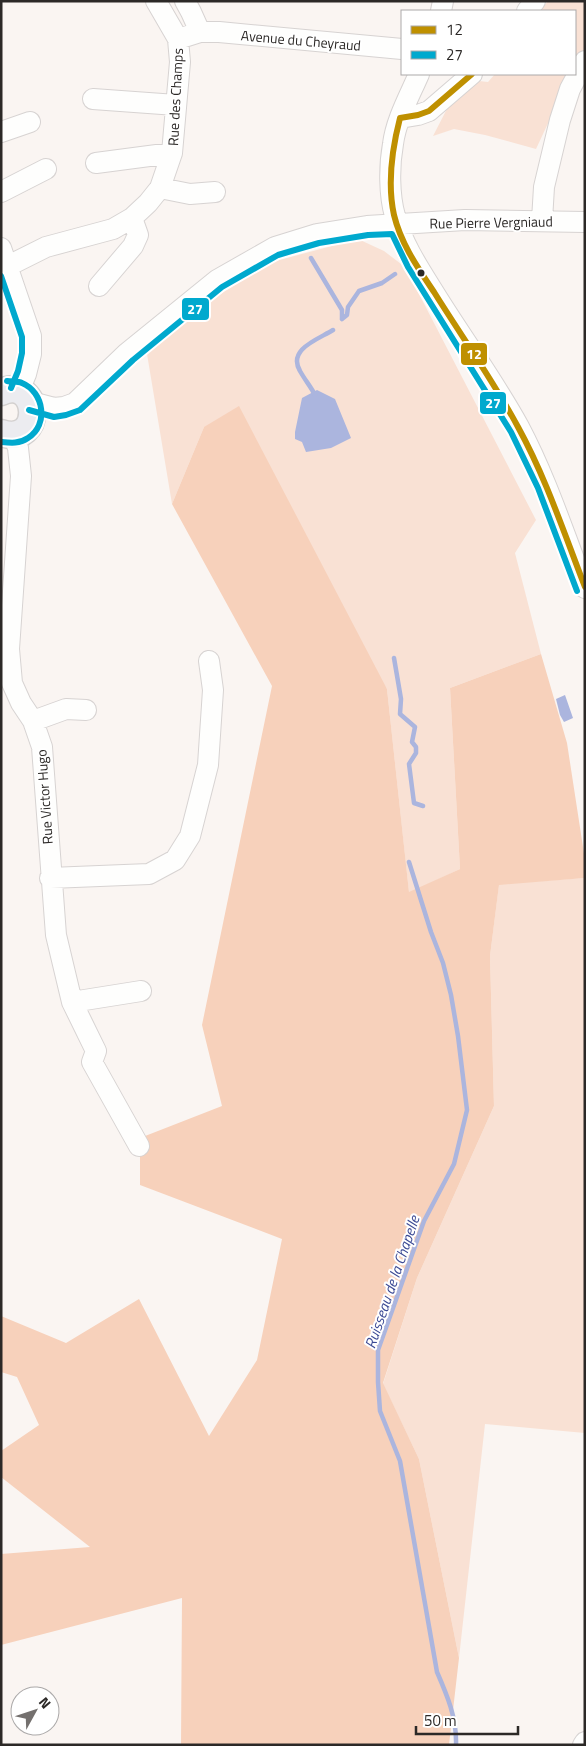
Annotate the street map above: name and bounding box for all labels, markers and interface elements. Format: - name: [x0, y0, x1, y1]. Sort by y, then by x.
- legend: [401, 10, 576, 75]
- text: 12: [446, 18, 463, 41]
- street label: Avenue du Cheyraud: [240, 24, 362, 56]
- text: 27: [446, 43, 463, 66]
- street label: Rue des Champs: [162, 48, 188, 146]
- street label: Rue Pierre Vergniaud: [429, 210, 553, 234]
- unlabelled marker: [416, 268, 426, 278]
- line badge: 27: [181, 297, 210, 321]
- text: 27: [187, 298, 203, 319]
- line badge: 12: [460, 342, 488, 366]
- text: 12: [466, 343, 482, 364]
- line badge: 27: [479, 391, 507, 415]
- text: 27: [485, 392, 501, 413]
- street label: Rue Victor Hugo: [30, 749, 58, 845]
- water label: Ruisseau de la Chapelle: [358, 1211, 426, 1352]
- north arrow: [10, 1686, 60, 1736]
- text: N: [34, 1692, 57, 1713]
- scale bar: [416, 1704, 518, 1736]
- text: 50 m: [424, 1709, 457, 1732]

